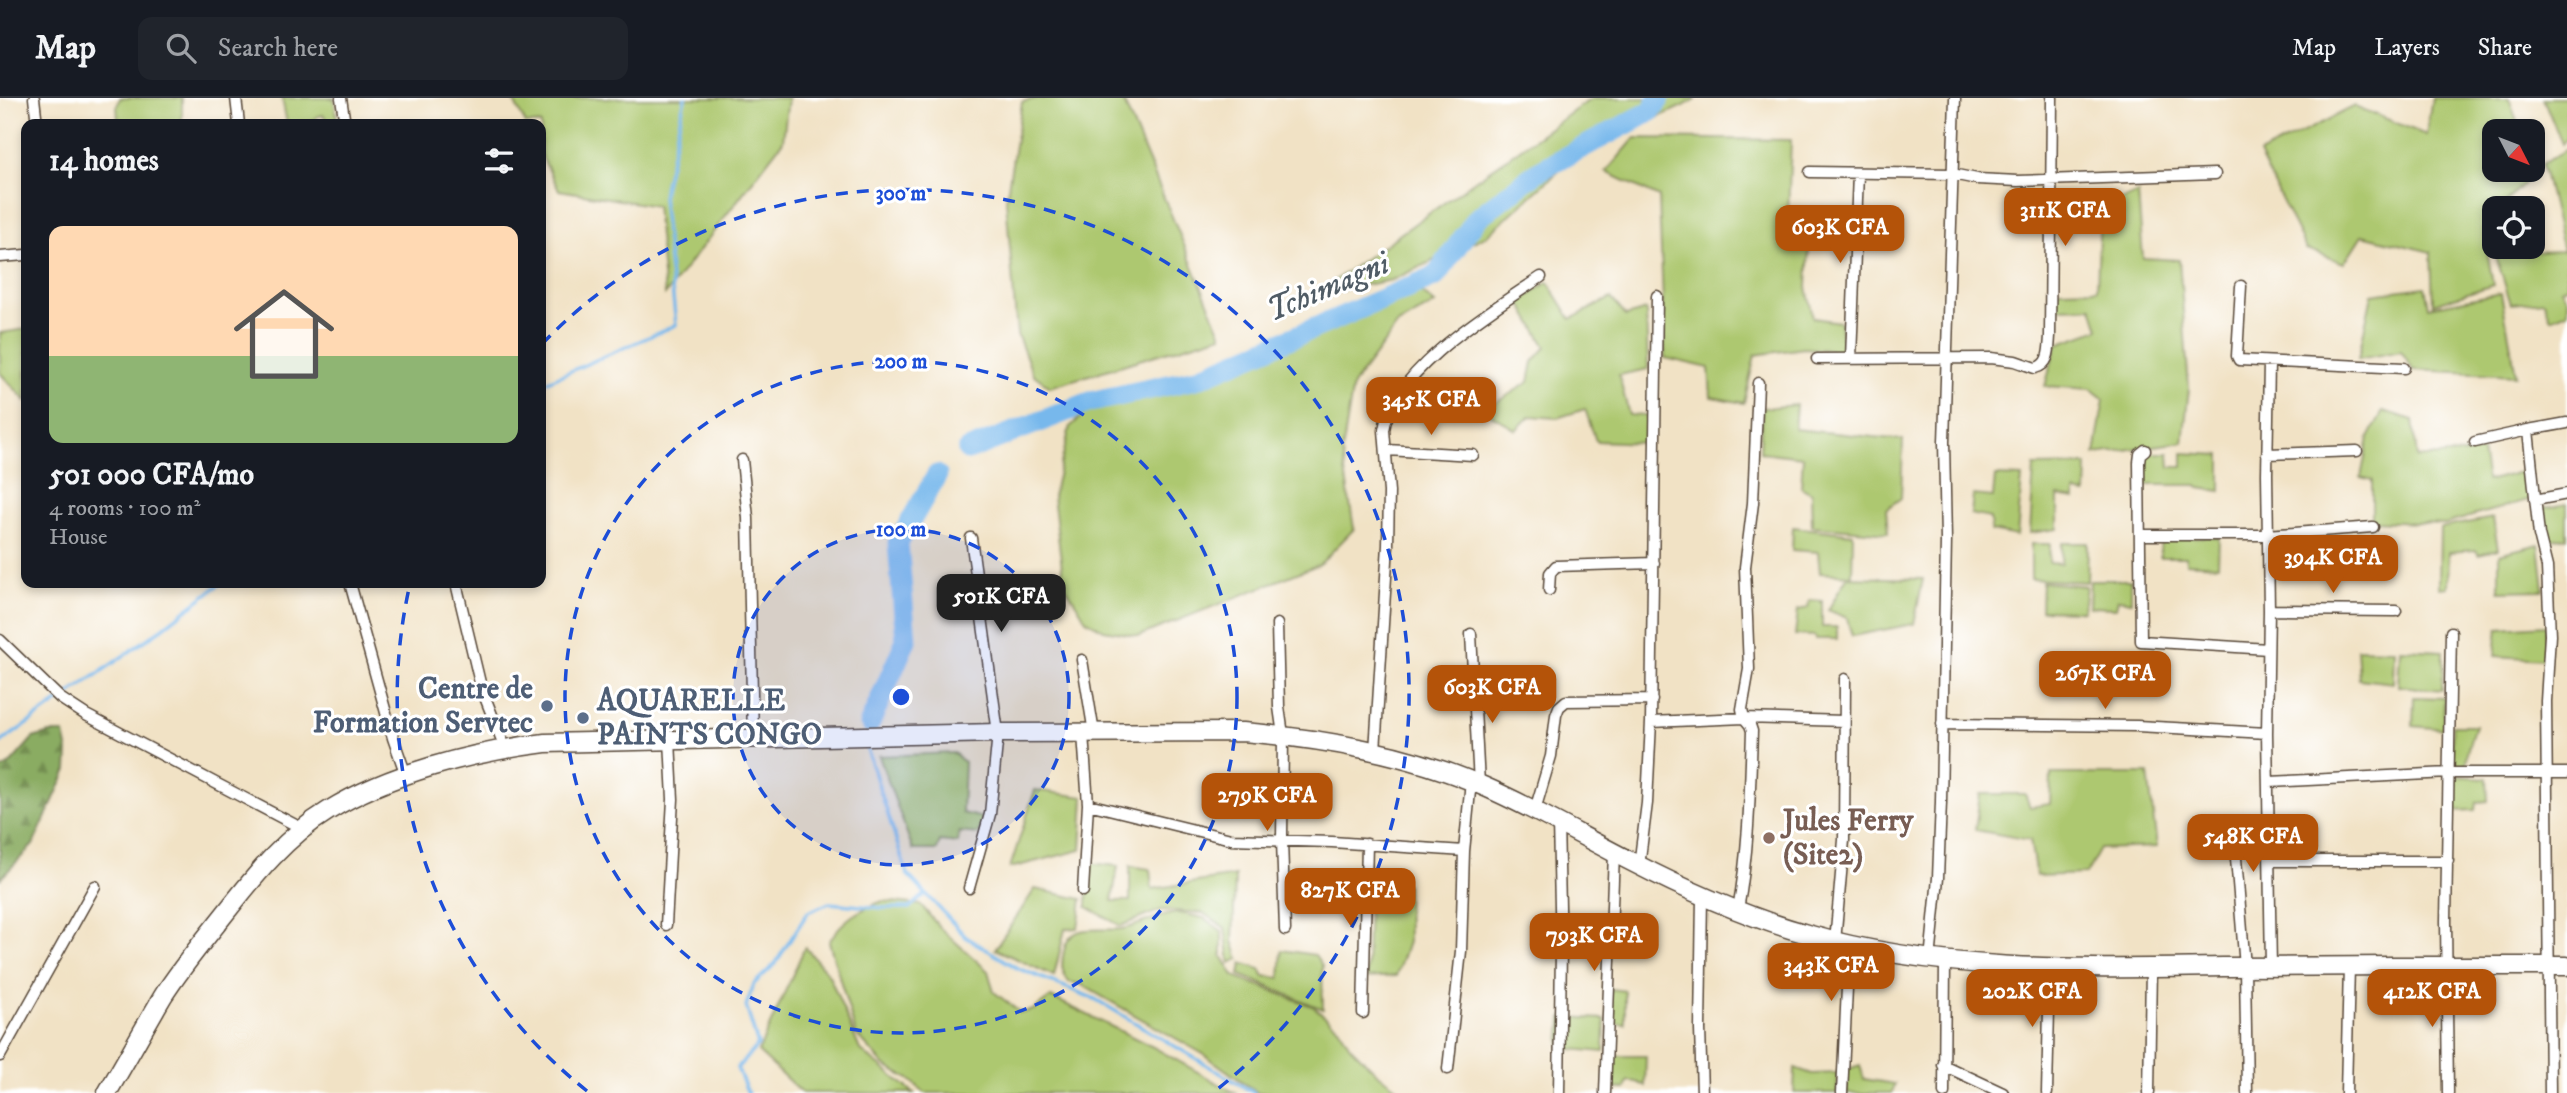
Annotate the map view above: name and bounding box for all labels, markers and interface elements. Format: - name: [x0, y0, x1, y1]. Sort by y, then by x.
- search box: [138, 17, 628, 80]
- text: Map: [35, 28, 96, 69]
- icon: search: [162, 29, 200, 67]
- text: Search here: [218, 32, 338, 65]
- text: Map: [2292, 33, 2336, 63]
- text: Layers: [2374, 33, 2440, 63]
- text: Share: [2478, 33, 2532, 63]
- north arrow: [2482, 119, 2544, 182]
- map controls: [2482, 119, 2545, 259]
- icon: filters: [480, 142, 518, 180]
- text: 14 homes: [49, 143, 159, 180]
- text: 300 m: [876, 181, 927, 207]
- pin: 311K CFA: [1993, 188, 2137, 248]
- text: 311K CFA: [2020, 196, 2110, 225]
- button: locate: [2482, 196, 2545, 259]
- pin: 603K CFA: [1768, 206, 1912, 265]
- text: 603K CFA: [1791, 213, 1889, 242]
- water label: Tchimagni: [1261, 244, 1397, 332]
- icon: home: [221, 271, 347, 397]
- text: 200 m: [874, 349, 928, 375]
- pin: 345K CFA: [1359, 378, 1503, 437]
- text: 345K CFA: [1382, 385, 1480, 414]
- text: 501 000 CFA/mo: [49, 457, 254, 494]
- text: 4 rooms · 100 m²: [49, 494, 201, 523]
- text: 100 m: [876, 517, 926, 543]
- text: House: [49, 523, 107, 552]
- pin: 394K CFA: [2261, 536, 2405, 595]
- text: 394K CFA: [2284, 543, 2382, 572]
- pin: 501K CFA: [929, 574, 1073, 634]
- text: 501K CFA: [953, 582, 1049, 611]
- pin: 267K CFA: [2033, 652, 2177, 711]
- text: 267K CFA: [2055, 659, 2155, 688]
- pin: 603K CFA: [1420, 666, 1564, 725]
- place label: Centre de Formation Servtec: [313, 671, 534, 742]
- text: 603K CFA: [1443, 673, 1541, 702]
- place label: AQUARELLE PAINTS CONGO: [596, 683, 822, 754]
- centre of rings: [889, 685, 913, 709]
- marker: Centre de Formation Servtec: [539, 698, 555, 714]
- marker: AQUARELLE PAINTS CONGO: [575, 710, 591, 726]
- pin: 279K CFA: [1195, 774, 1339, 833]
- text: 279K CFA: [1218, 781, 1316, 810]
- place label: Jules Ferry (Site2): [1780, 803, 1914, 874]
- pin: 548K CFA: [2181, 814, 2325, 874]
- text: 548K CFA: [2203, 822, 2303, 851]
- marker: Jules Ferry (Site2): [1761, 830, 1777, 846]
- pin: 827K CFA: [1278, 868, 1422, 928]
- text: 827K CFA: [1301, 876, 1399, 905]
- pin: 793K CFA: [1522, 914, 1666, 973]
- text: 793K CFA: [1546, 921, 1642, 950]
- pin: 343K CFA: [1759, 944, 1903, 1003]
- text: 343K CFA: [1784, 951, 1878, 980]
- pin: 202K CFA: [1960, 970, 2104, 1029]
- pin: 412K CFA: [2360, 970, 2504, 1029]
- text: 202K CFA: [1982, 977, 2082, 1006]
- text: 412K CFA: [2383, 977, 2481, 1006]

